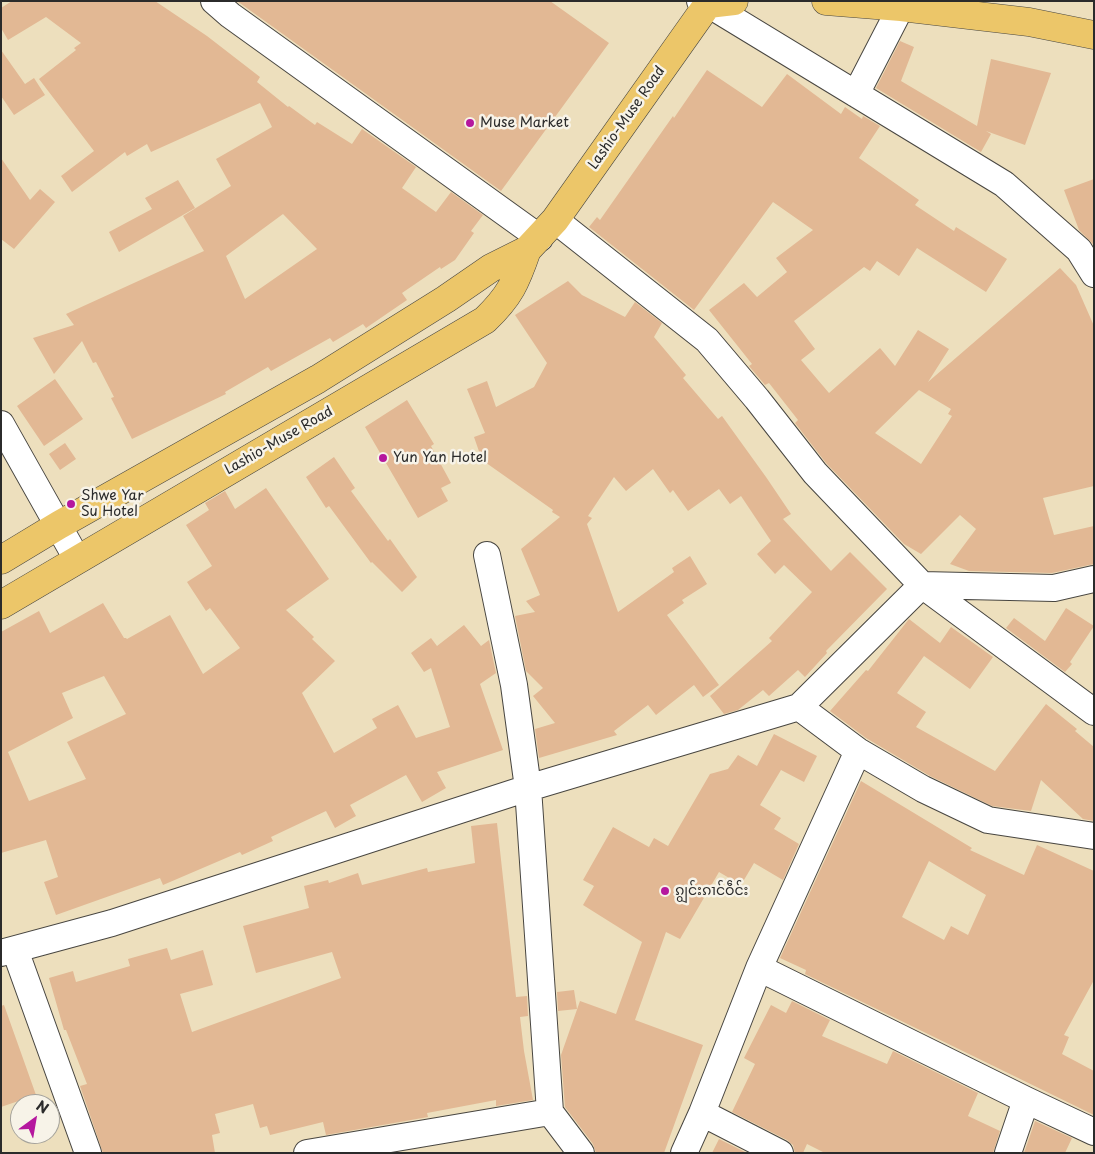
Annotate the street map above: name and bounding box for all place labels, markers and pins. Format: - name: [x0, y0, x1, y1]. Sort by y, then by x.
- place label: Muse Market: [480, 115, 569, 131]
- marker: Muse Market: [464, 117, 476, 129]
- place label: Yun Yan Hotel: [393, 450, 487, 466]
- marker: Yun Yan Hotel: [377, 452, 389, 464]
- place label: Shwe Yar Su Hotel: [81, 488, 144, 520]
- marker: Shwe Yar Su Hotel: [65, 498, 77, 510]
- place label: ၵျွင်းၵၢင်ဝဵင်း: [675, 883, 748, 899]
- marker: ၵျွင်းၵၢင်ဝဵင်း: [659, 885, 671, 897]

